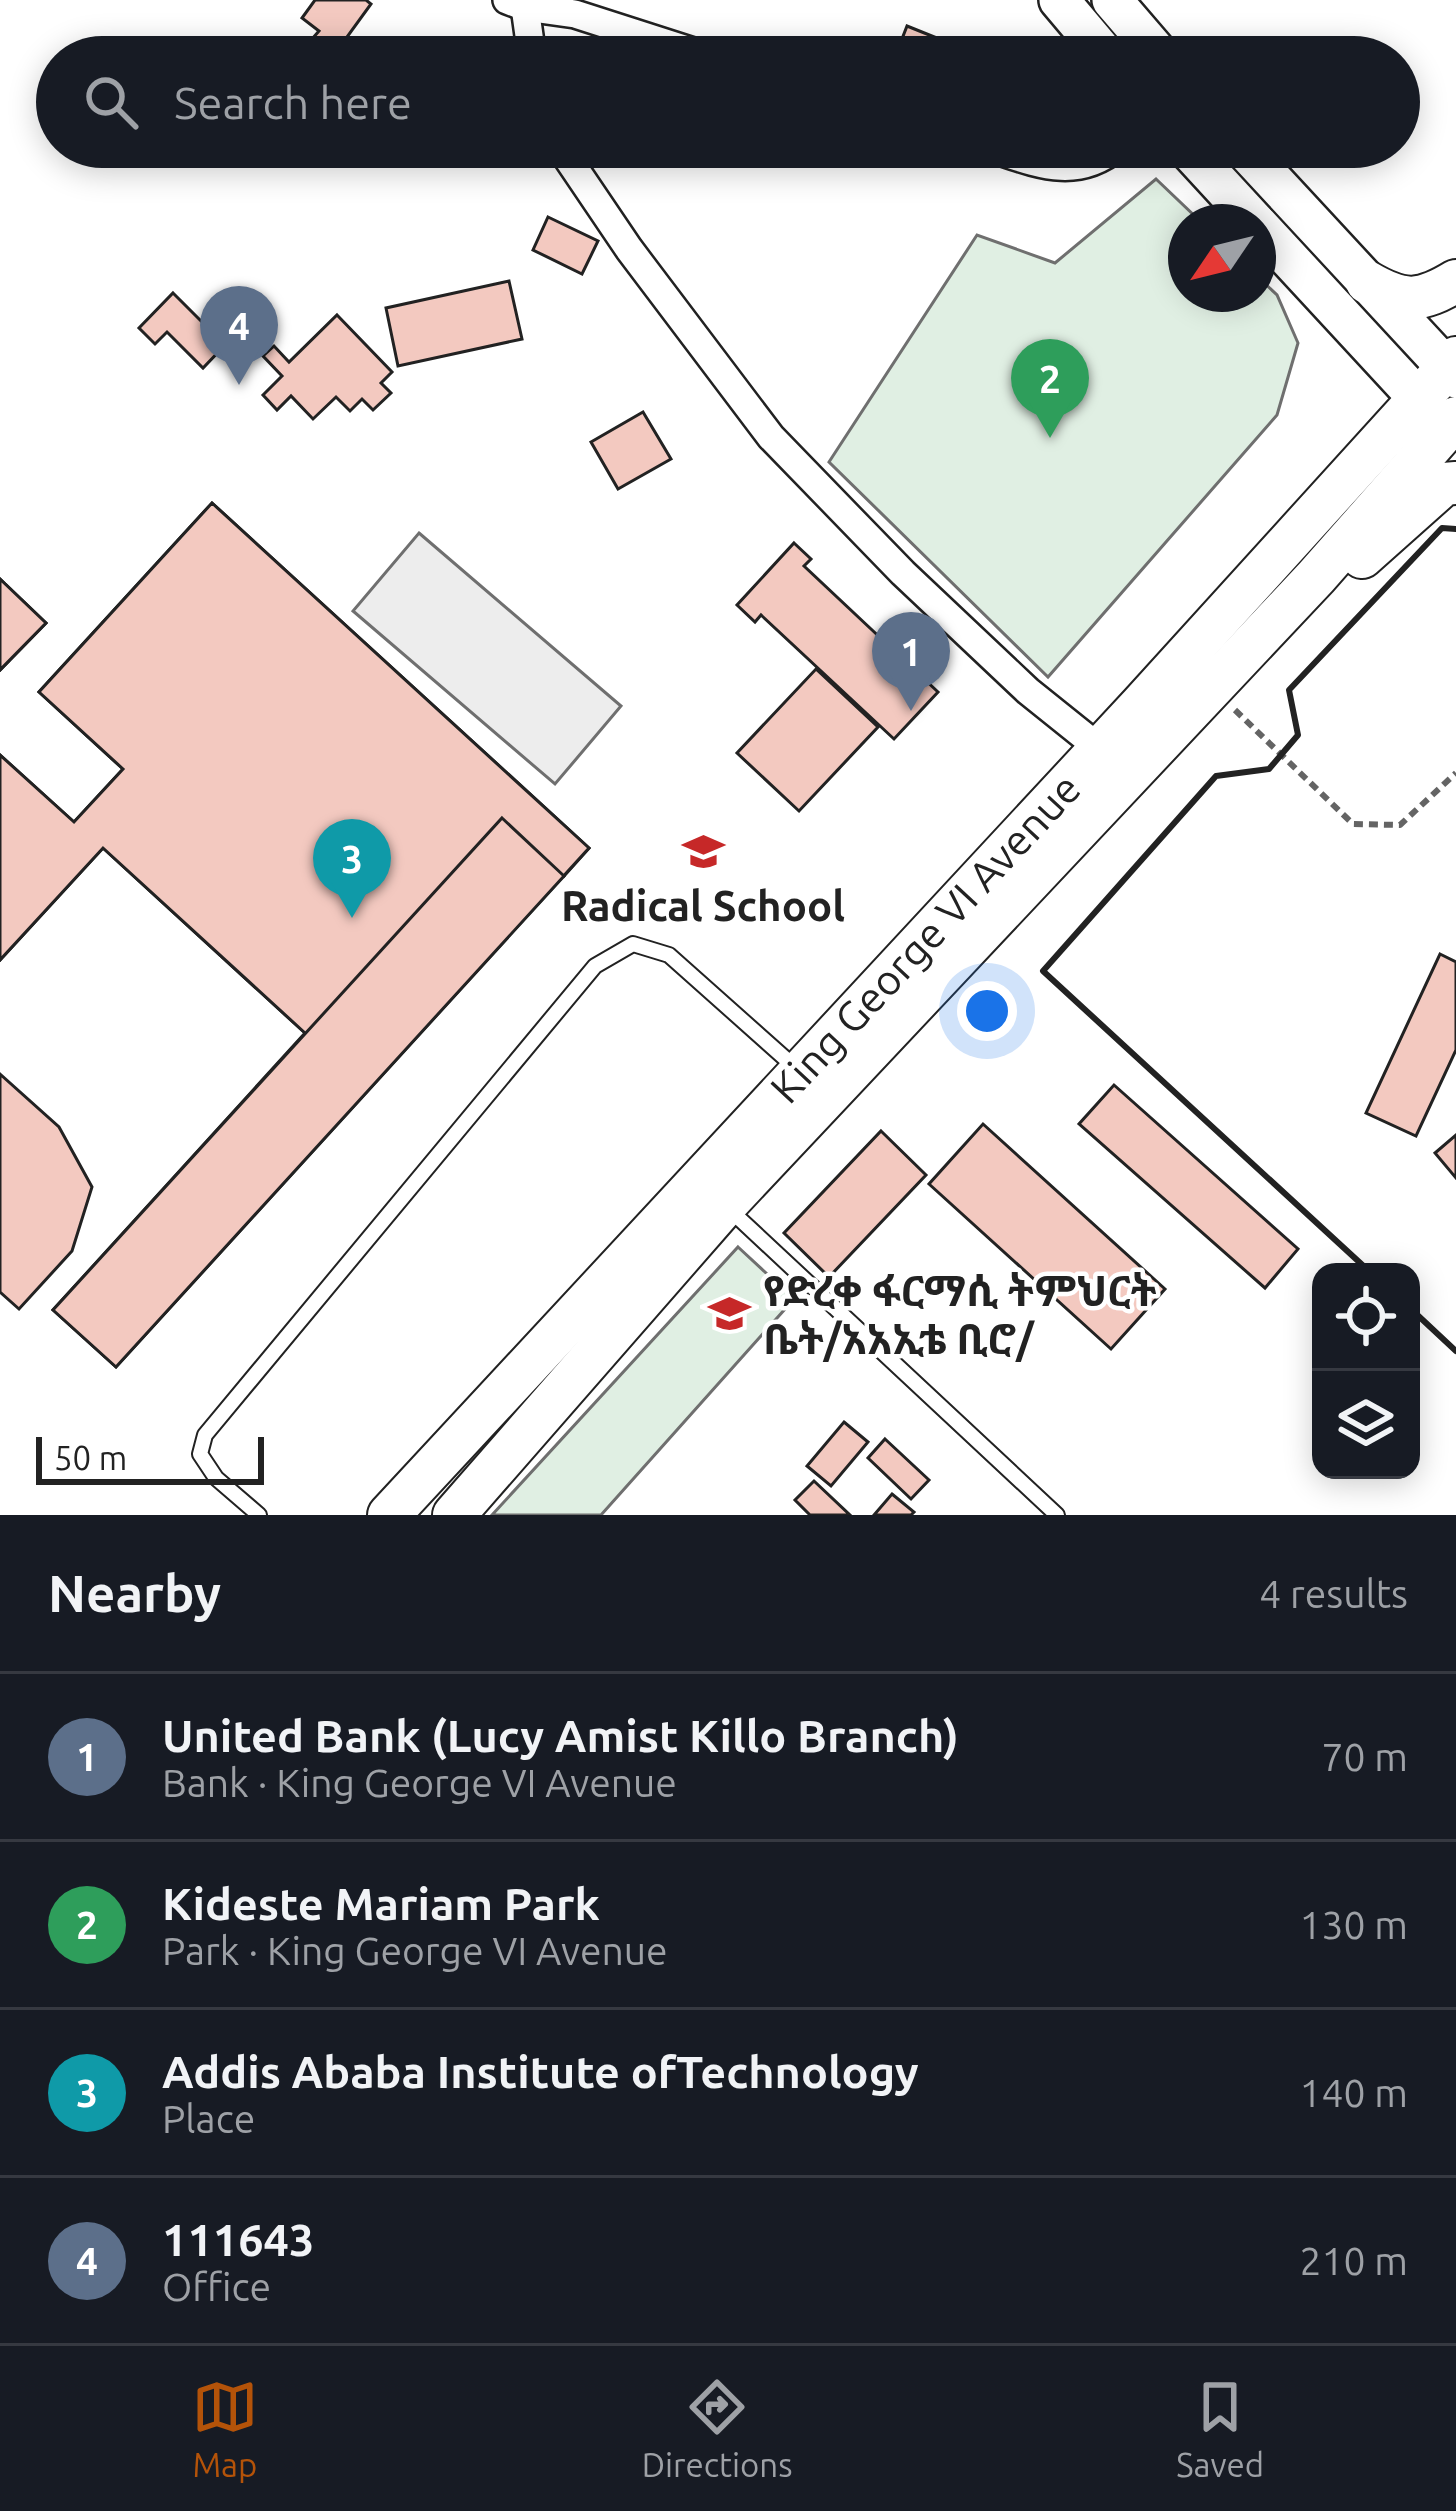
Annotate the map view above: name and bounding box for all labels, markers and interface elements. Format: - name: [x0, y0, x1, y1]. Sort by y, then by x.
- search box: [36, 36, 1420, 168]
- icon: search: [78, 69, 144, 135]
- text: Search here: [174, 77, 412, 128]
- north arrow: [1168, 204, 1276, 312]
- pin: 4: [200, 286, 278, 385]
- pin: 2: [1011, 339, 1089, 438]
- pin: 1: [872, 612, 950, 711]
- street label: King George VI Avenue: [761, 764, 1089, 1112]
- pin: 3: [313, 819, 391, 918]
- school or university icon: Radical School: [680, 828, 726, 874]
- place label: Radical School: [561, 882, 845, 929]
- your location: [957, 981, 1017, 1041]
- map controls: [1312, 1263, 1420, 1479]
- button: locate: [1312, 1263, 1420, 1371]
- place label: የድረቀ ፋርማሲ ትምህርት ቤት/አአኢቴ ቢሮ/: [763, 1267, 1157, 1362]
- school or university icon: የድረቀ ፋርማሲ ትምህርት ቤት/አአኢቴ ቢሮ/: [706, 1291, 752, 1337]
- button: layers: [1312, 1371, 1420, 1479]
- scale bar: [36, 1431, 264, 1484]
- text: 50 m: [54, 1439, 127, 1476]
- text: Nearby: [48, 1564, 221, 1622]
- text: 4 results: [1259, 1572, 1408, 1615]
- text: United Bank (Lucy Amist Killo Branch): [162, 1710, 959, 1761]
- text: 1: [76, 1735, 98, 1778]
- text: 70 m: [1321, 1735, 1408, 1778]
- text: Bank · King George VI Avenue: [162, 1761, 677, 1804]
- text: Kideste Mariam Park: [162, 1878, 600, 1929]
- text: 2: [76, 1903, 98, 1946]
- text: 130 m: [1299, 1903, 1408, 1946]
- text: Park · King George VI Avenue: [162, 1929, 667, 1972]
- text: Addis Ababa Institute ofTechnology: [162, 2046, 919, 2097]
- text: 3: [76, 2071, 98, 2114]
- text: 140 m: [1299, 2071, 1408, 2114]
- text: Place: [162, 2097, 255, 2140]
- text: 111643: [162, 2214, 314, 2265]
- text: 4: [76, 2239, 98, 2282]
- text: 210 m: [1299, 2239, 1408, 2282]
- text: Office: [162, 2265, 271, 2308]
- tab: Map: [192, 2374, 258, 2483]
- tab: Directions: [642, 2374, 792, 2483]
- tab: Saved: [1176, 2374, 1264, 2483]

